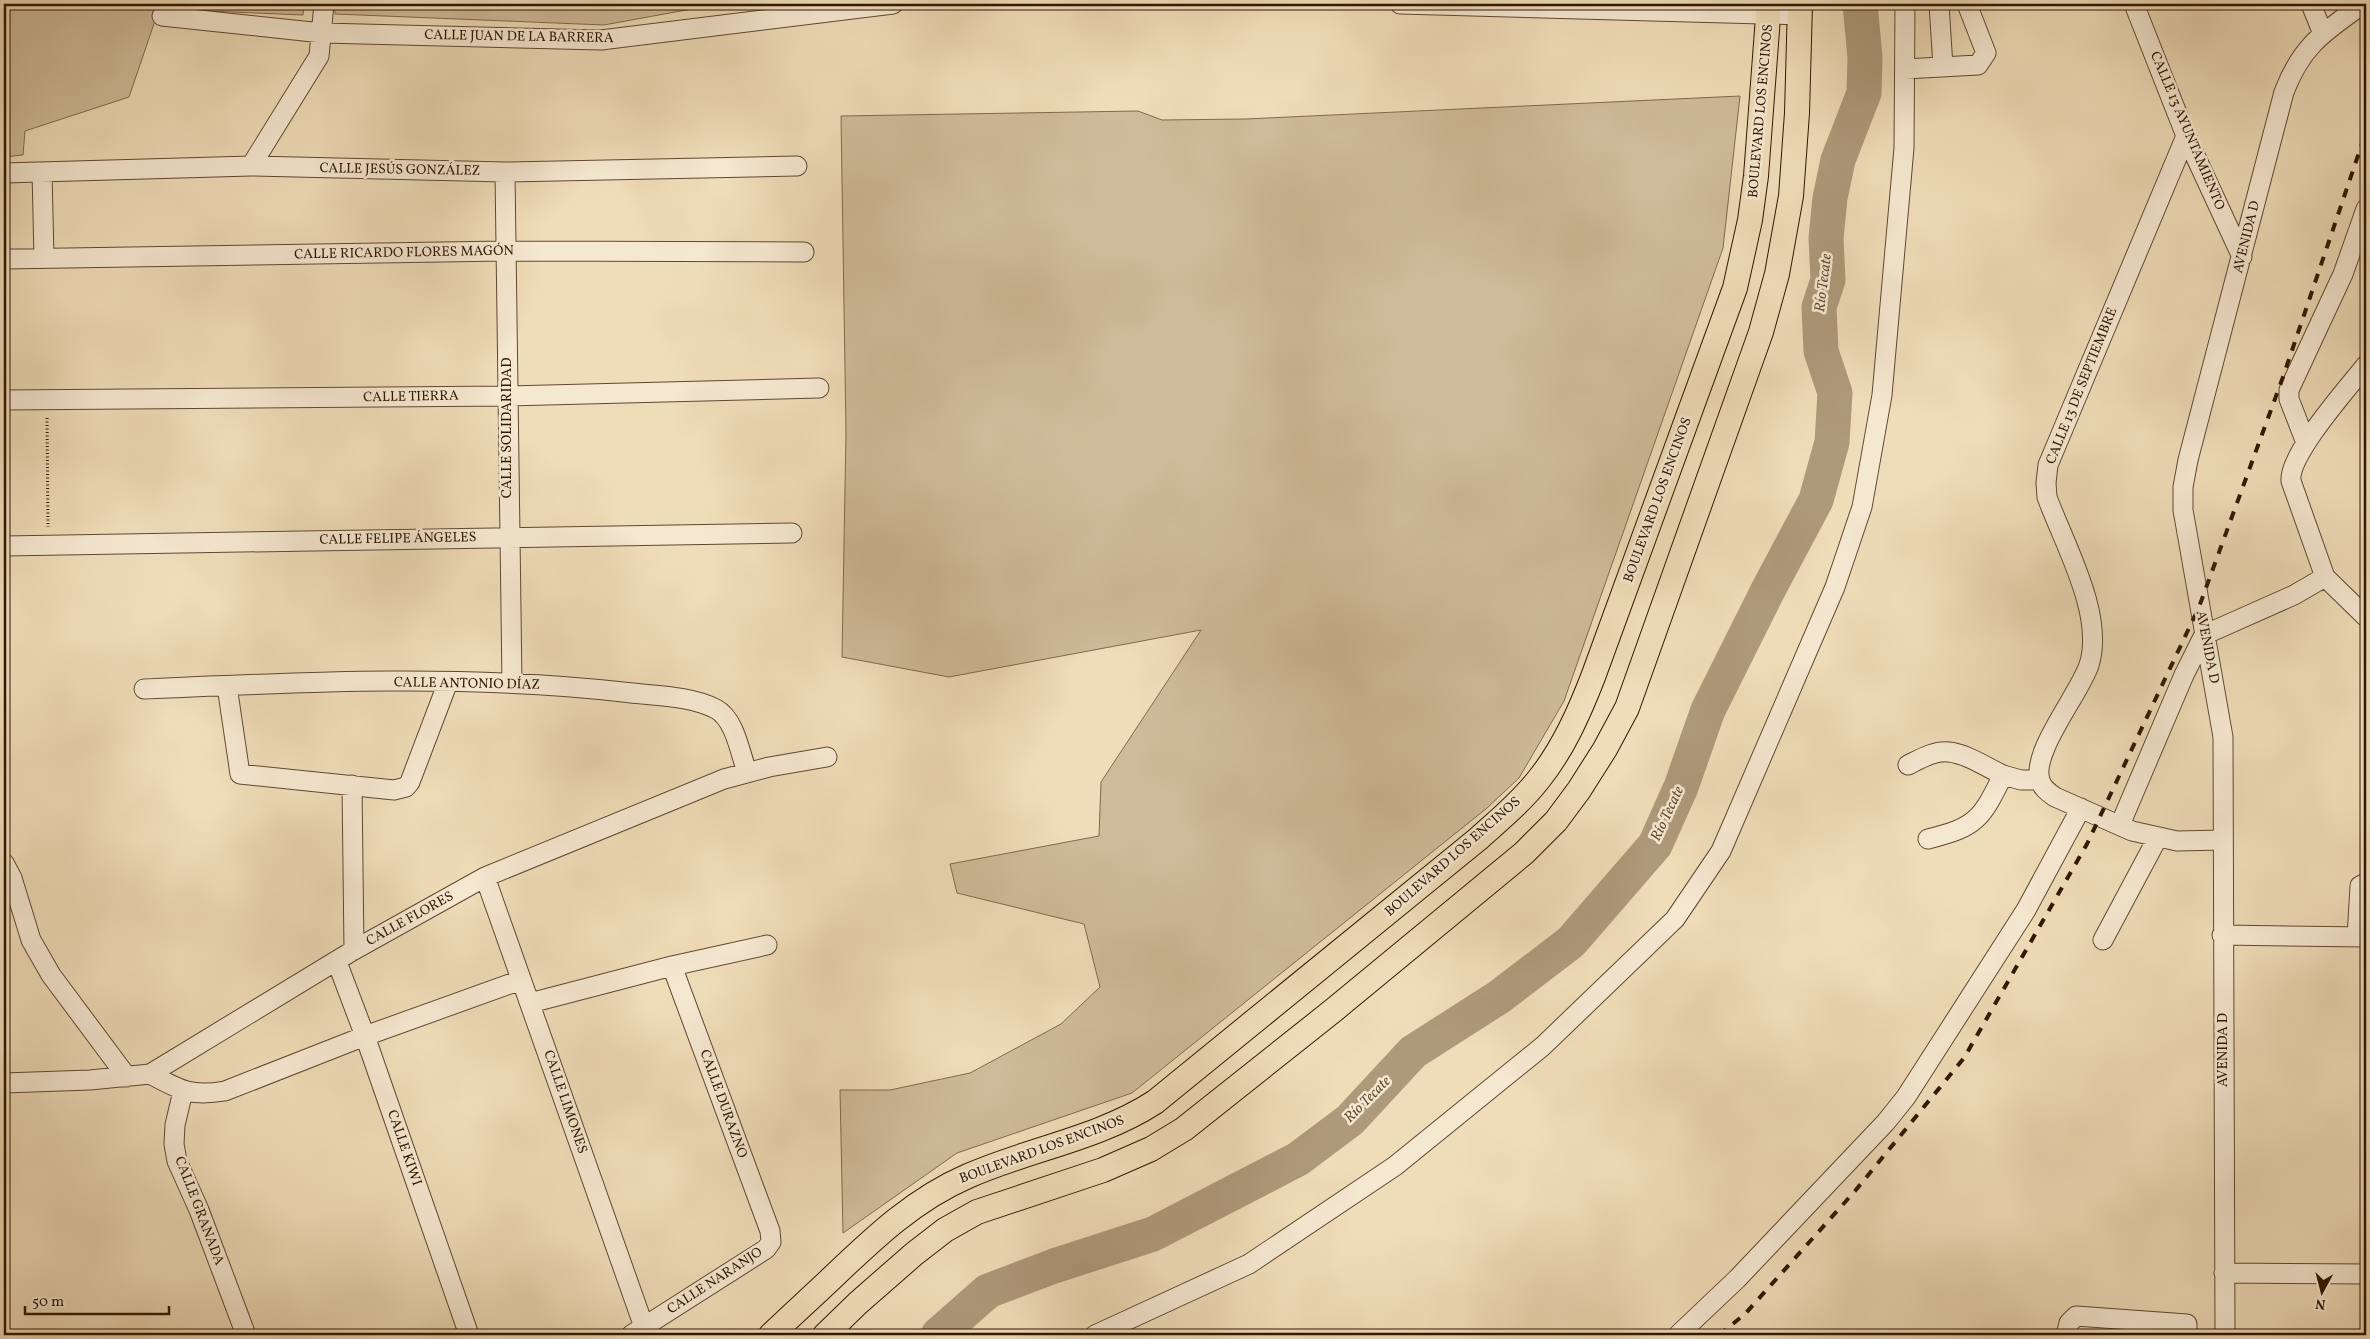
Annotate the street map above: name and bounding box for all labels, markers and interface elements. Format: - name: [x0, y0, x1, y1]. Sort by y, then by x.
- street label: BOULEVARD LOS ENCINOS: [1744, 23, 1778, 199]
- street label: CALLE JUAN DE LA BARRERA: [424, 26, 614, 48]
- street label: CALLE 13 AYUNTAMIENTO: [2145, 49, 2229, 213]
- street label: CALLE JESÚS GONZÁLEZ: [319, 158, 481, 181]
- street label: AVENIDA D: [2229, 199, 2265, 275]
- street label: CALLE RICARDO FLORES MAGÓN: [294, 241, 514, 264]
- water label: Río Tecate: [1810, 252, 1838, 313]
- street label: CALLE 13 DE SEPTIEMBRE: [2042, 305, 2122, 467]
- street label: CALLE SOLIDARIDAD: [498, 358, 517, 498]
- street label: CALLE TIERRA: [363, 387, 459, 407]
- street label: BOULEVARD LOS ENCINOS: [1619, 415, 1697, 585]
- street label: CALLE FELIPE ÁNGELES: [319, 528, 477, 550]
- street label: AVENIDA D: [2191, 609, 2223, 685]
- street label: CALLE ANTONIO DÍAZ: [394, 673, 540, 695]
- water label: Río Tecate: [1646, 783, 1690, 845]
- street label: BOULEVARD LOS ENCINOS: [1381, 793, 1525, 921]
- street label: CALLE FLORES: [363, 887, 457, 951]
- street label: AVENIDA D: [2214, 1013, 2233, 1087]
- street label: CALLE DURAZNO: [695, 1047, 751, 1161]
- street label: CALLE LIMONES: [538, 1048, 592, 1156]
- water label: Río Tecate: [1340, 1072, 1396, 1128]
- street label: CALLE KIWI: [382, 1108, 426, 1189]
- street label: BOULEVARD LOS ENCINOS: [957, 1111, 1127, 1189]
- street label: CALLE GRANADA: [170, 1154, 229, 1268]
- street label: CALLE NARANJO: [664, 1243, 766, 1319]
- north arrow: [2298, 1266, 2348, 1316]
- scale bar: [25, 1284, 169, 1316]
- text: 50 m: [32, 1292, 64, 1313]
- text: N: [2314, 1293, 2327, 1313]

